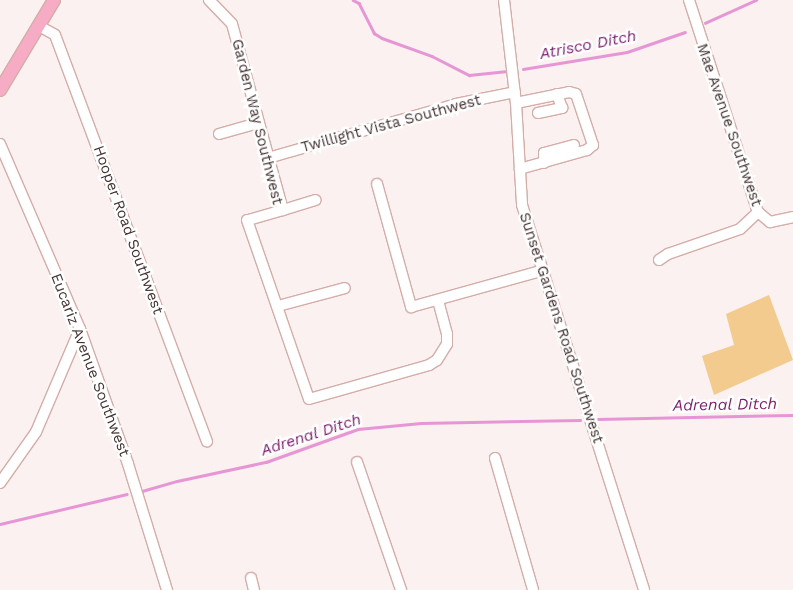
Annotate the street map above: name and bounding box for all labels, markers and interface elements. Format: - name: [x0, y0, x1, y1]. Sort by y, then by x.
- water label: Atrisco Ditch: [538, 26, 638, 64]
- street label: Garden Way Southwest: [228, 37, 286, 207]
- street label: Mae Avenue Southwest: [693, 41, 765, 209]
- street label: Twillight Vista Southwest: [299, 91, 483, 157]
- street label: Hooper Road Southwest: [89, 143, 167, 317]
- street label: Sunset Gardens Road Southwest: [515, 210, 607, 446]
- street label: Eucariz Avenue Southwest: [47, 271, 133, 459]
- water label: Adrenal Ditch: [672, 394, 778, 416]
- water label: Adrenal Ditch: [258, 410, 364, 460]

